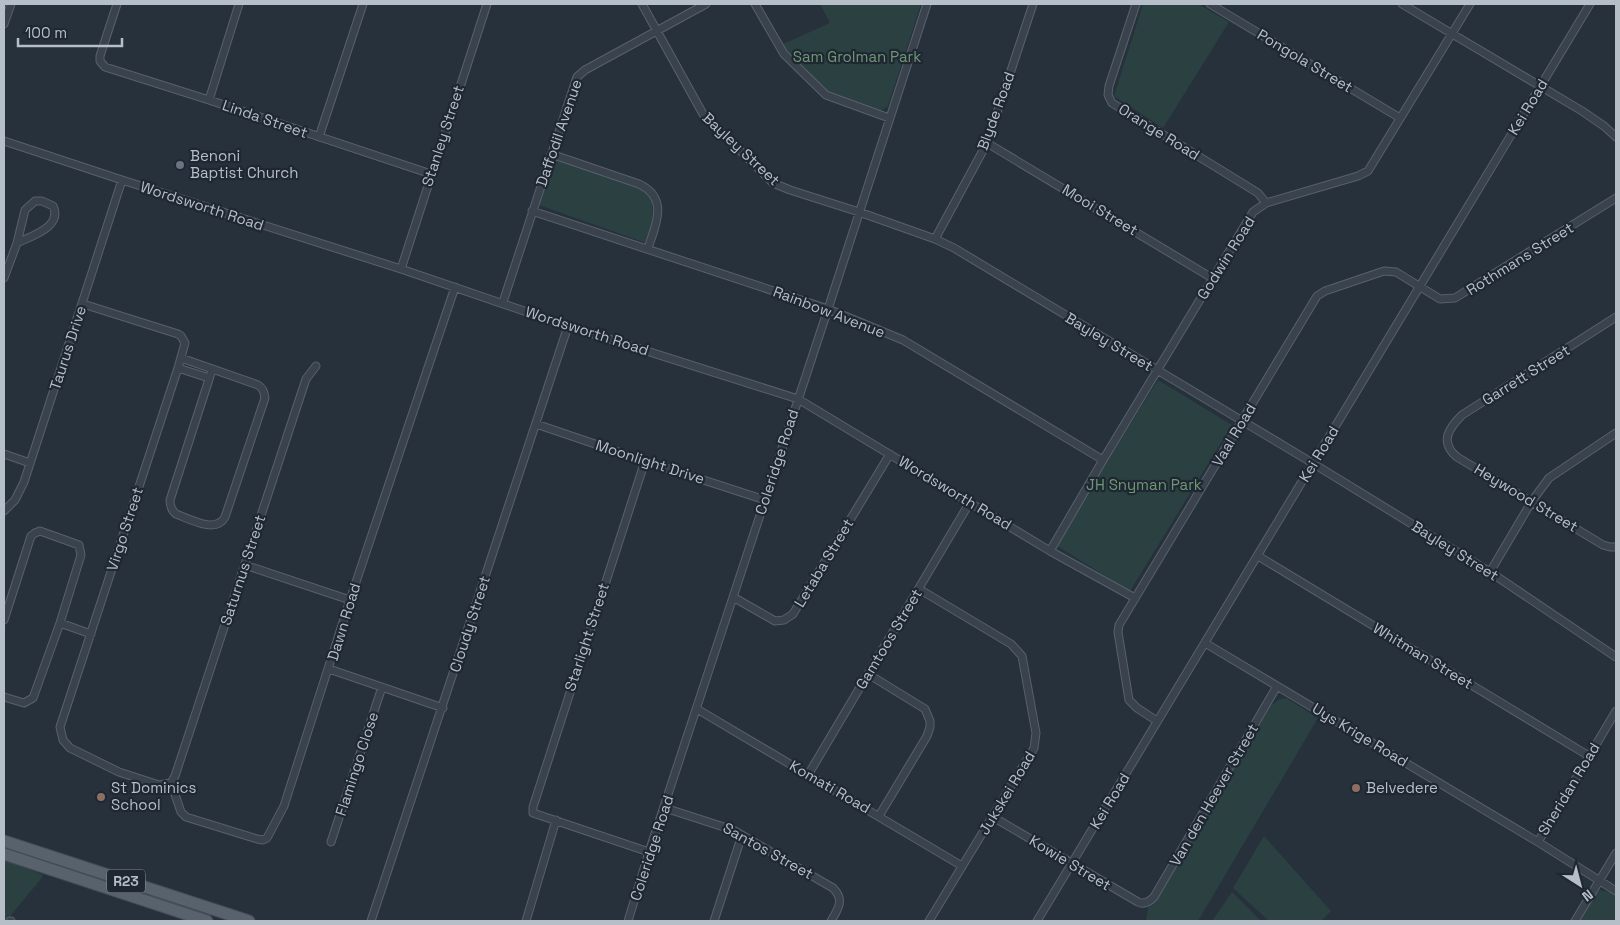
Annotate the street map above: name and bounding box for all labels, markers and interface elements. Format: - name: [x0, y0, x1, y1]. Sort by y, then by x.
- scale bar: [18, 15, 121, 47]
- text: 100 m: [25, 23, 67, 42]
- street label: Pongola Street: [1254, 25, 1357, 97]
- park label: Sam Grolman Park: [793, 47, 921, 66]
- street label: Blyde Road: [973, 69, 1018, 153]
- street label: Kei Road: [1503, 75, 1552, 138]
- street label: Daffodil Avenue: [531, 77, 586, 189]
- street label: Stanley Street: [417, 83, 468, 189]
- street label: Linda Street: [220, 95, 310, 142]
- street label: Orange Road: [1115, 99, 1204, 164]
- street label: Bayley Street: [699, 108, 784, 189]
- place label: Benoni Baptist Church: [190, 146, 298, 182]
- marker: Benoni Baptist Church: [174, 159, 186, 171]
- street label: Wordsworth Road: [138, 177, 266, 234]
- street label: Mooi Street: [1059, 180, 1142, 240]
- street label: Godwin Road: [1193, 213, 1259, 303]
- street label: Rothmans Street: [1463, 218, 1577, 299]
- street label: Rainbow Avenue: [771, 281, 888, 342]
- street label: Wordsworth Road: [523, 302, 651, 359]
- street label: Taurus Drive: [45, 303, 90, 392]
- street label: Bayley Street: [1062, 308, 1157, 375]
- street label: Garrett Street: [1478, 340, 1573, 409]
- street label: Vaal Road: [1207, 400, 1260, 470]
- street label: Coleridge Road: [751, 407, 802, 517]
- street label: Kei Road: [1294, 422, 1343, 485]
- street label: Moonlight Drive: [593, 435, 707, 488]
- street label: Wordsworth Road: [895, 451, 1015, 534]
- street label: Heywood Street: [1471, 459, 1582, 536]
- park label: JH Snyman Park: [1086, 475, 1202, 494]
- street label: Virgo Street: [102, 484, 147, 573]
- street label: Saturnus Street: [216, 512, 269, 627]
- street label: Letaba Street: [790, 515, 858, 611]
- street label: Bayley Street: [1408, 516, 1502, 585]
- street label: Cloudy Street: [445, 573, 494, 674]
- street label: Starlight Street: [560, 580, 613, 693]
- street label: Dawn Road: [323, 581, 364, 663]
- street label: Gamtoos Street: [851, 585, 926, 692]
- street label: Whitman Street: [1370, 618, 1477, 693]
- street label: Uys Krige Road: [1309, 698, 1412, 771]
- street label: Flamingo Close: [331, 709, 382, 818]
- street label: Van den Heever Street: [1165, 720, 1262, 869]
- street label: Sheridan Road: [1533, 739, 1604, 839]
- street label: Jukskei Road: [974, 747, 1039, 838]
- street label: Komati Road: [786, 756, 874, 817]
- street label: Kei Road: [1085, 769, 1134, 832]
- place label: St Dominics School: [111, 778, 197, 814]
- place label: Belvedere: [1366, 778, 1438, 797]
- marker: Belvedere: [1350, 782, 1362, 794]
- marker: St Dominics School: [95, 791, 107, 803]
- street label: Coleridge Road: [626, 793, 677, 903]
- street label: Santos Street: [720, 818, 817, 883]
- street label: Kowie Street: [1026, 831, 1115, 895]
- north arrow: [1555, 860, 1605, 910]
- road number: R23: [107, 869, 145, 892]
- text: N: [1579, 885, 1597, 906]

